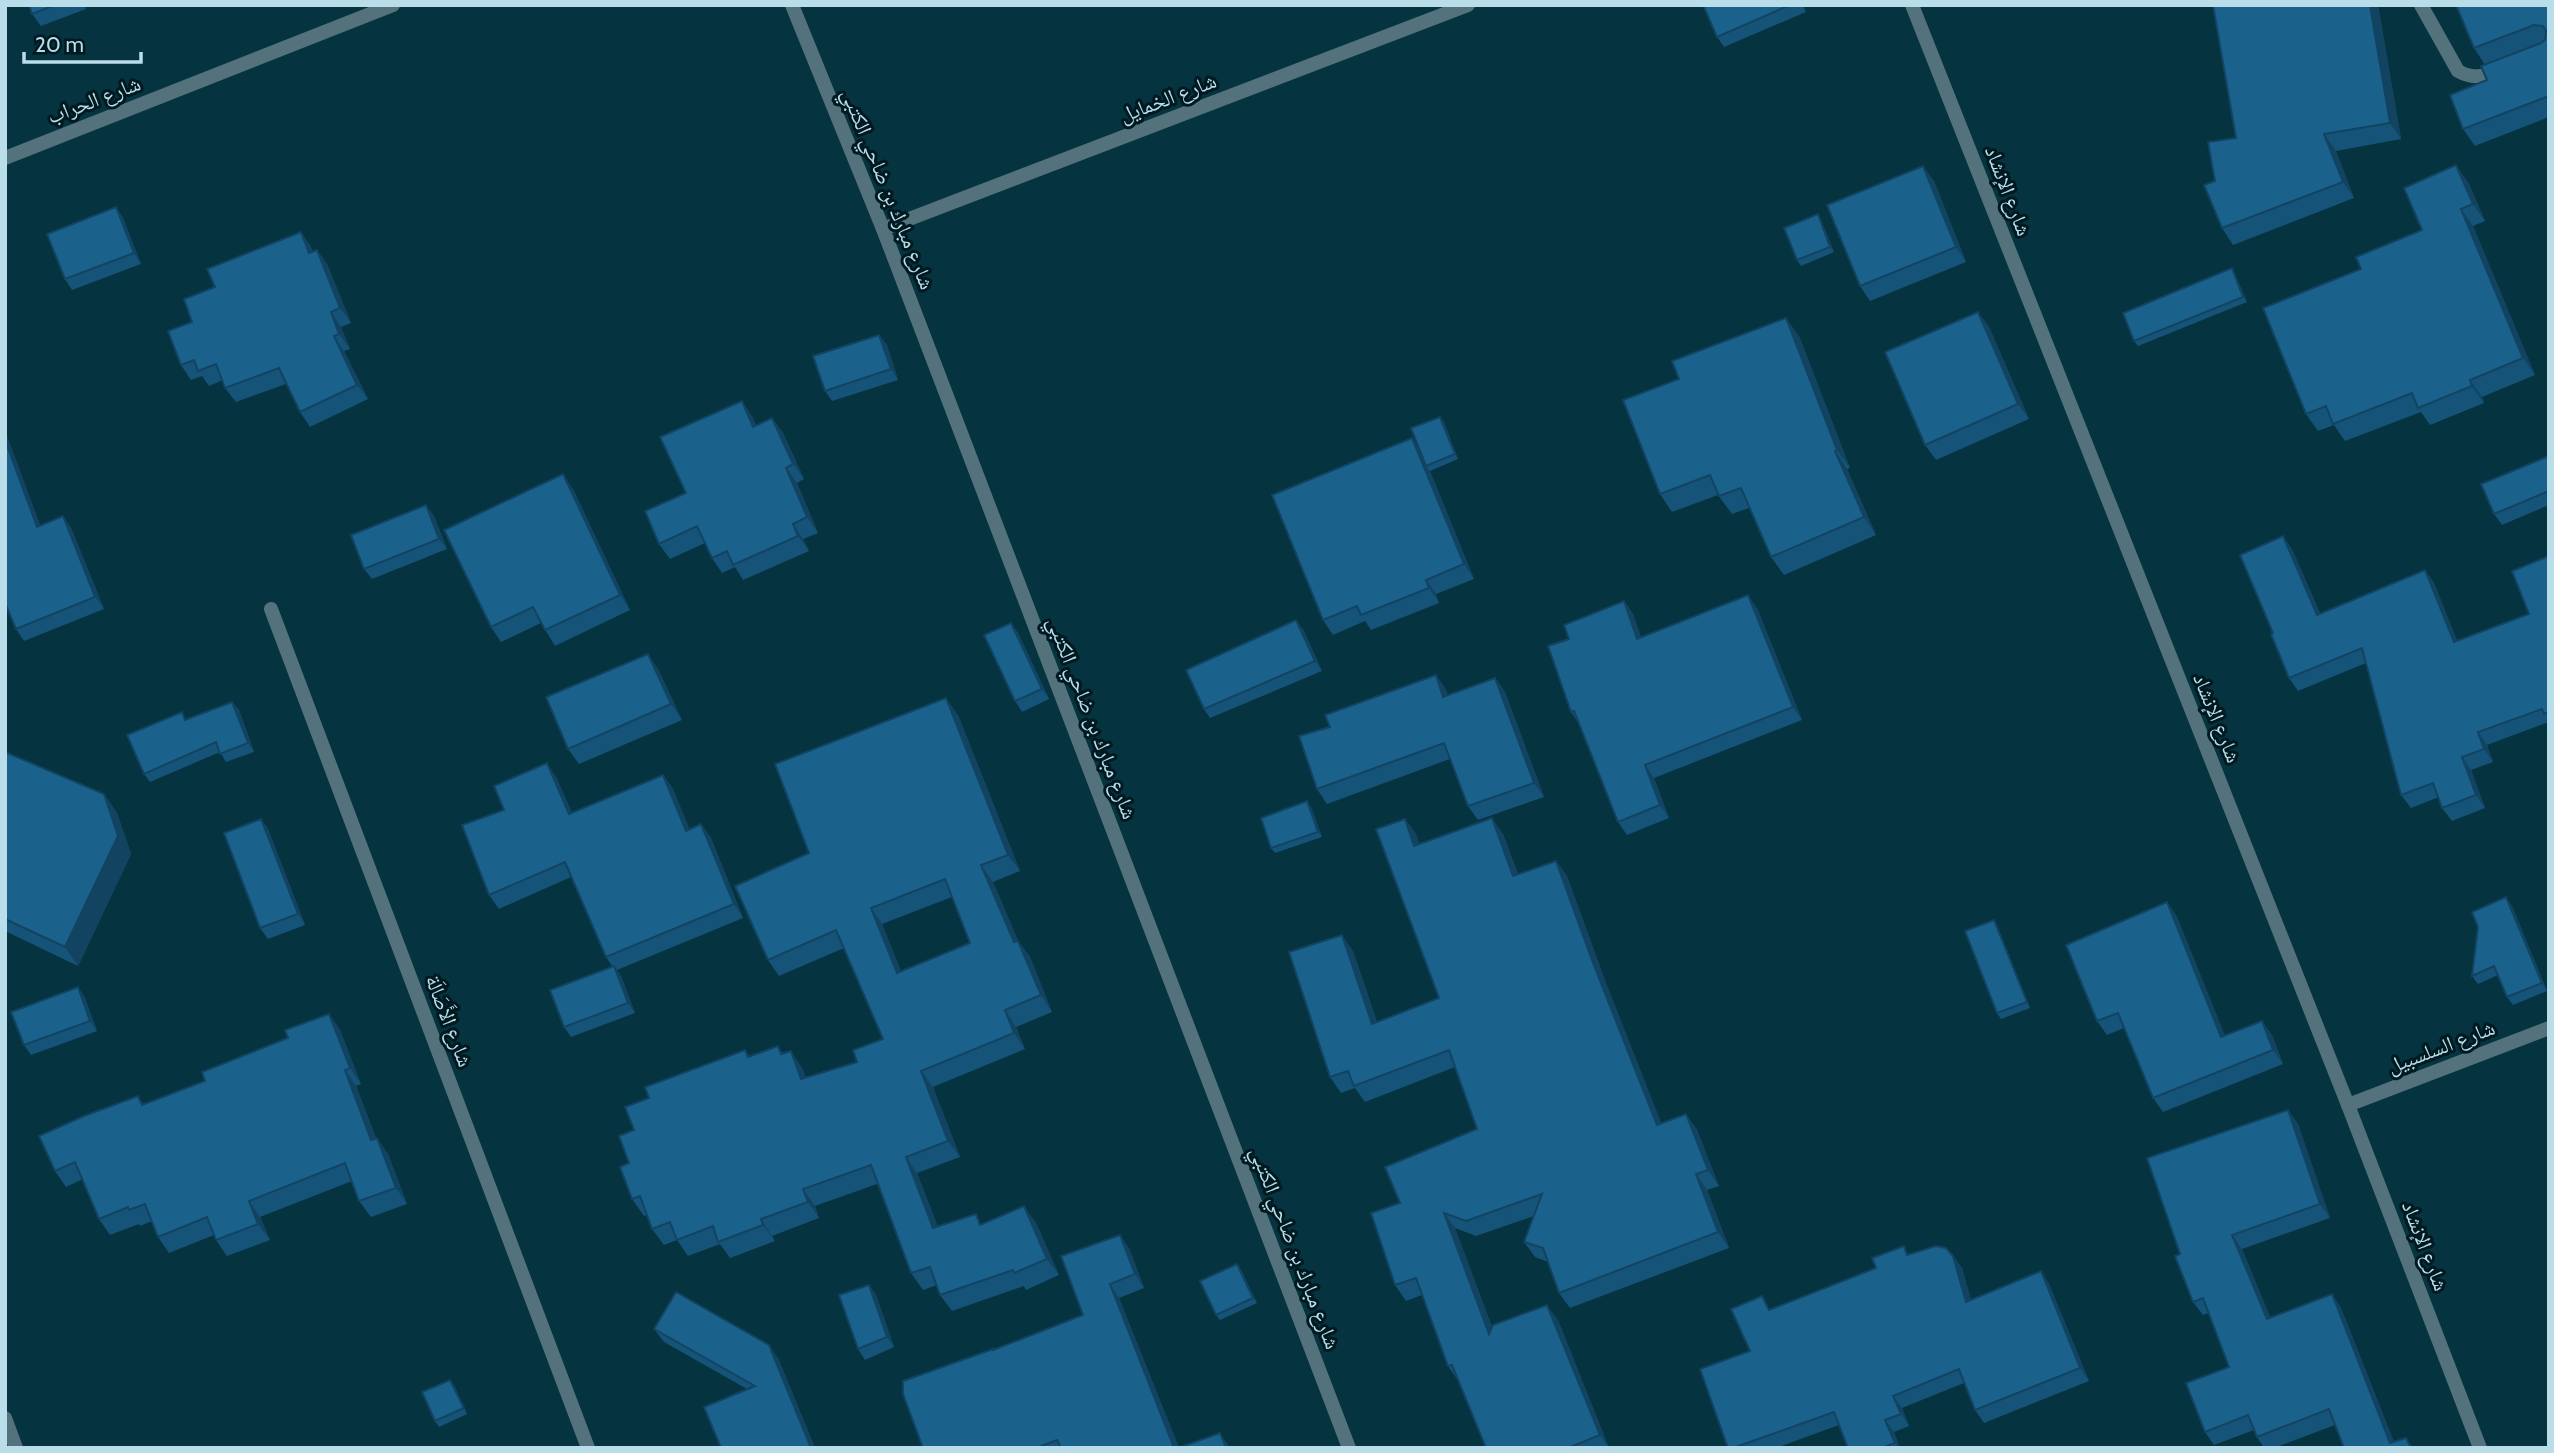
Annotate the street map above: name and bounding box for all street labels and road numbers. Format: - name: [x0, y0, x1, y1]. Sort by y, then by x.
- street label: شارع الخمايل: [1116, 68, 1220, 128]
- street label: شارع الحراب: [44, 70, 144, 130]
- street label: شارع مبارك بن ضاحي الكتبي: [833, 85, 940, 295]
- street label: شارع الإنشاد: [1979, 142, 2037, 240]
- street label: شارع مبارك بن ضاحي الكتبي: [1038, 613, 1143, 824]
- street label: شارع الإنشاد: [2187, 669, 2247, 767]
- street label: شارع الأَصَالَة: [420, 971, 479, 1071]
- street label: شارع السلسبيل: [2383, 1015, 2499, 1079]
- street label: شارع مبارك بن ضاحي الكتبي: [1241, 1143, 1346, 1354]
- street label: شارع الإنشاد: [2396, 1197, 2454, 1295]

